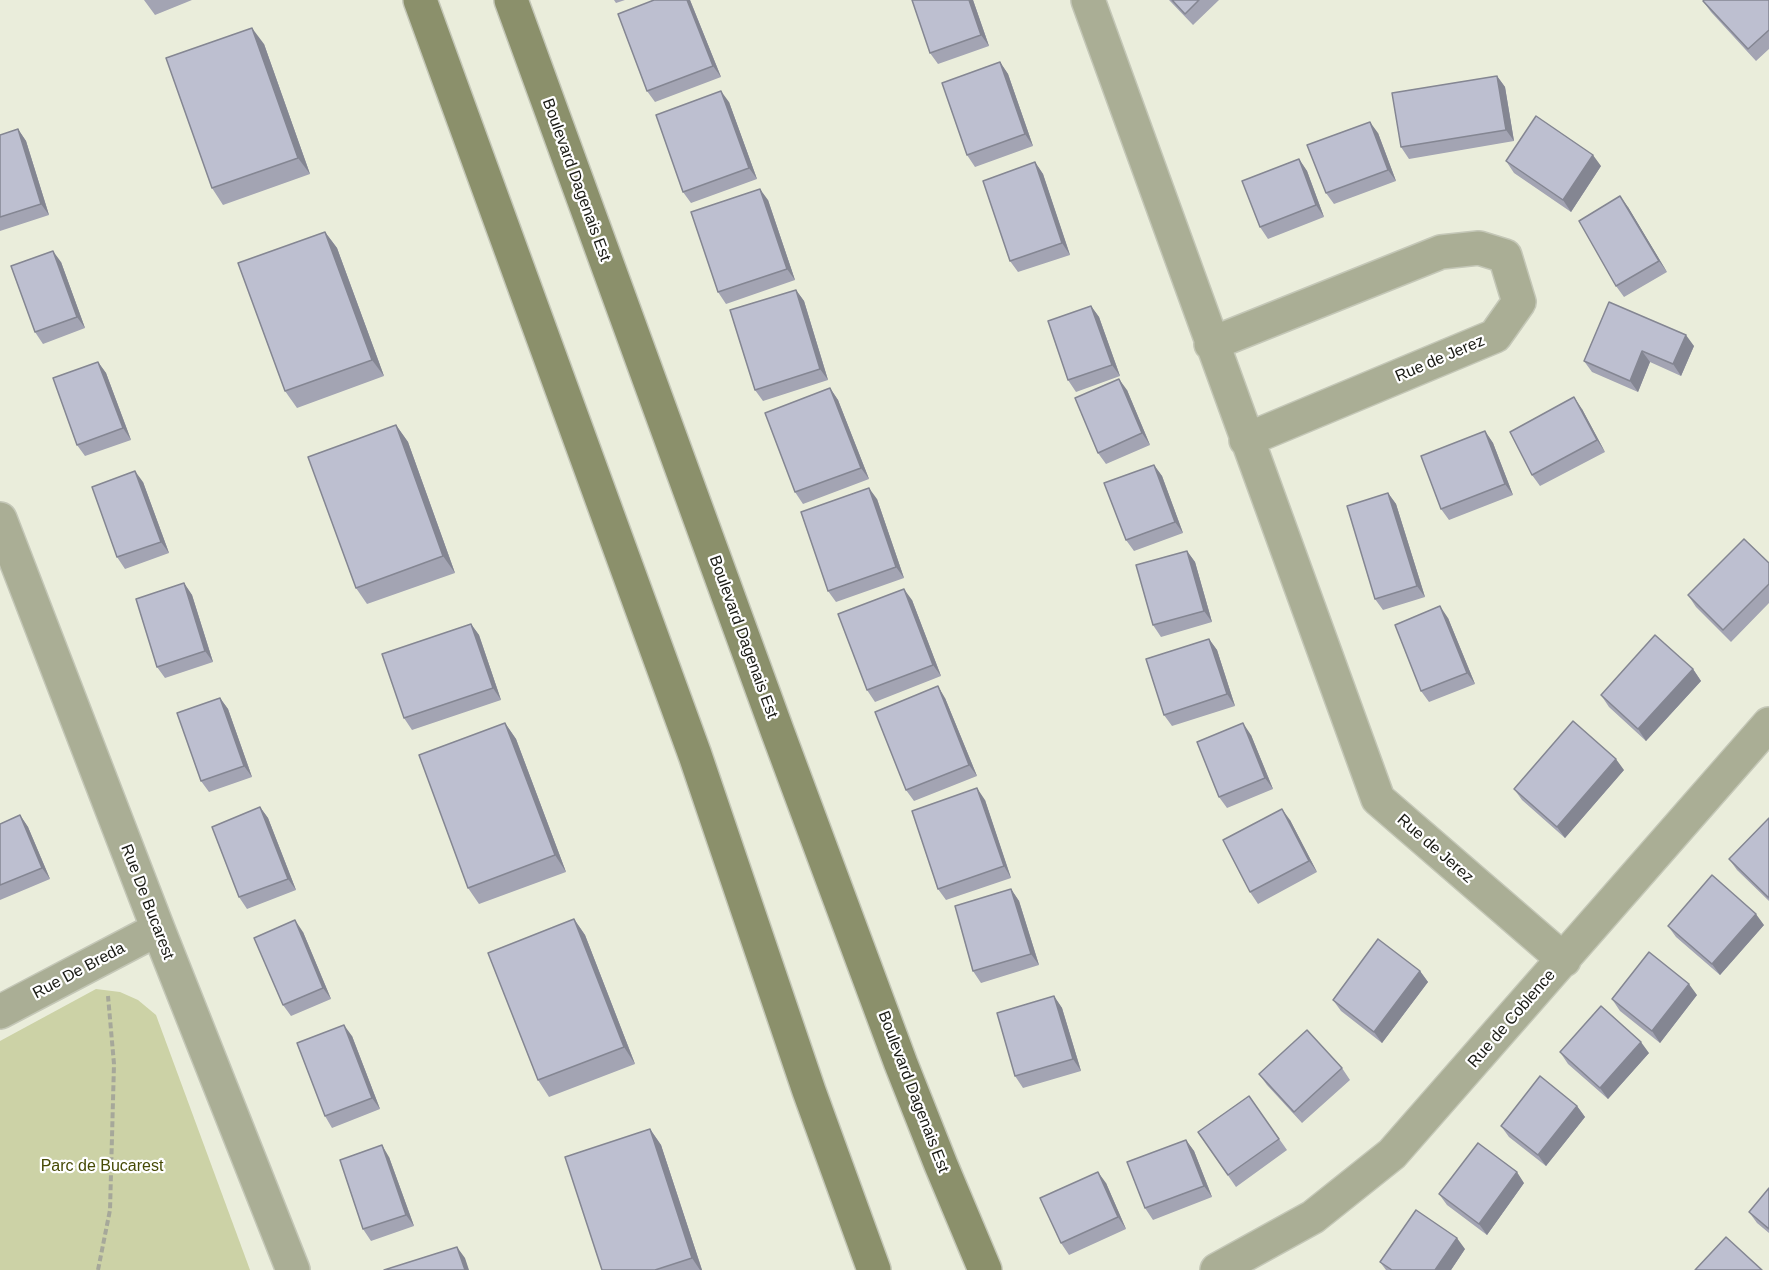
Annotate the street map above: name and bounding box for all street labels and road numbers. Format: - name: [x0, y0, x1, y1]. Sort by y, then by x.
- street label: Boulevard Dagenais Est: [538, 96, 614, 264]
- street label: Rue de Jerez: [1392, 332, 1488, 386]
- street label: Boulevard Dagenais Est: [705, 553, 781, 721]
- street label: Rue de Jerez: [1393, 811, 1477, 887]
- street label: Rue De Bucarest: [116, 842, 178, 962]
- street label: Rue De Breda: [30, 939, 128, 1003]
- street label: Rue de Coblence: [1464, 966, 1560, 1072]
- street label: Boulevard Dagenais Est: [873, 1008, 953, 1176]

